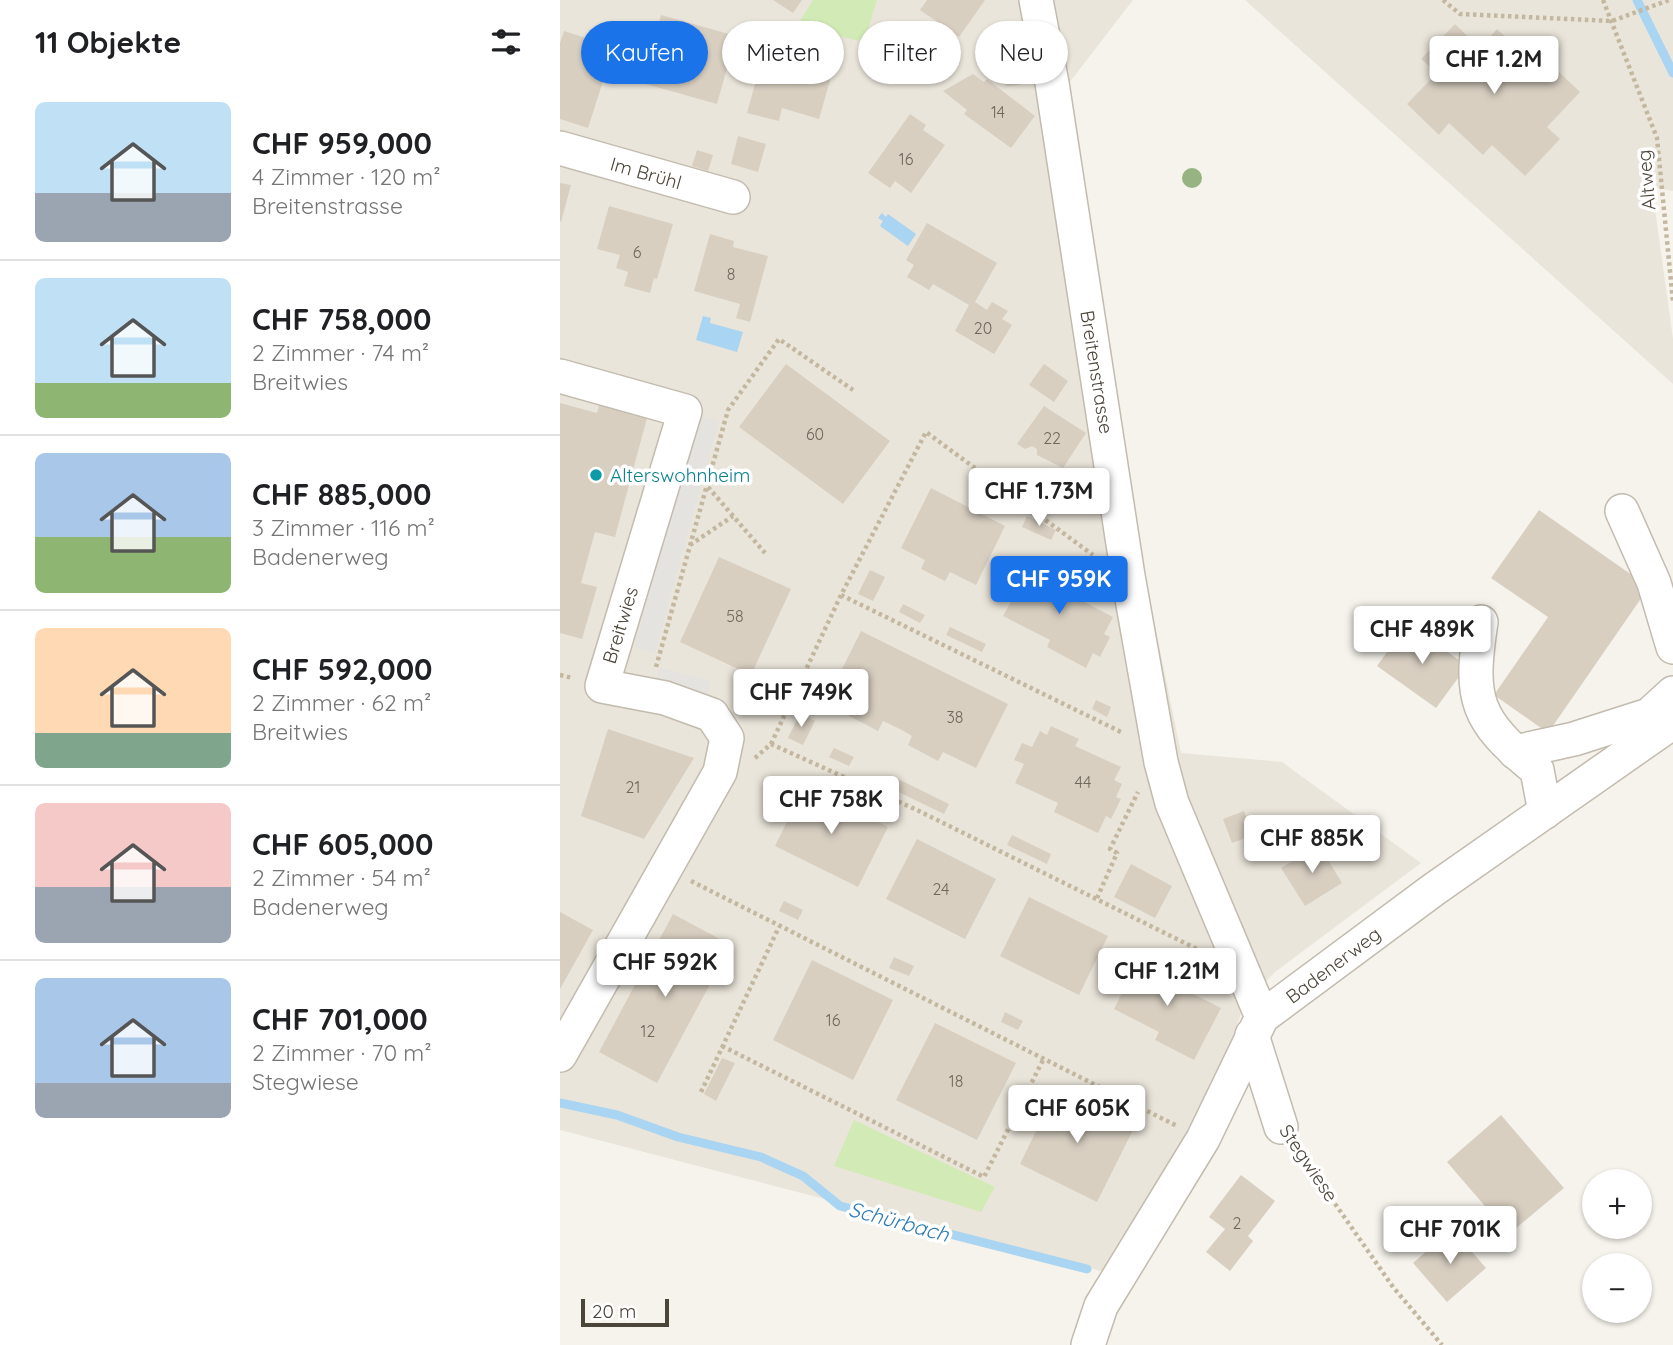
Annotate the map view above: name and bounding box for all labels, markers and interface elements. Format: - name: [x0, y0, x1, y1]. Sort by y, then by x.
- chip: Kaufen: [581, 21, 708, 84]
- chip: Mieten: [722, 21, 844, 84]
- chip: Filter: [858, 21, 961, 84]
- chip: Neu: [975, 21, 1068, 84]
- text: 11 Objekte: [35, 23, 181, 61]
- icon: filters: [487, 23, 525, 61]
- pin: CHF 1.2M: [1422, 36, 1566, 96]
- text: CHF 1.2M: [1446, 44, 1542, 73]
- house number: 14: [991, 102, 1005, 122]
- text: CHF 959,000: [252, 124, 432, 162]
- icon: home: [91, 130, 175, 214]
- house number: 16: [899, 149, 914, 169]
- street label: Altweg: [1631, 149, 1661, 211]
- street label: Im Brühl: [608, 151, 684, 195]
- text: 4 Zimmer · 120 m²: [252, 162, 440, 191]
- text: Breitenstrasse: [252, 191, 403, 220]
- house number: 6: [633, 242, 642, 262]
- house number: 8: [727, 264, 735, 284]
- text: CHF 758,000: [252, 300, 431, 338]
- icon: home: [91, 306, 175, 390]
- street label: Breitenstrasse: [1075, 309, 1119, 435]
- house number: 20: [974, 318, 992, 338]
- text: 2 Zimmer · 74 m²: [252, 338, 429, 367]
- text: Breitwies: [252, 367, 348, 396]
- house number: 60: [806, 424, 824, 444]
- house number: 22: [1043, 428, 1061, 448]
- place label: Alterswohnheim: [610, 463, 750, 487]
- marker: Alterswohnheim: [588, 467, 604, 483]
- pin: CHF 1.73M: [959, 468, 1119, 528]
- text: CHF 885,000: [252, 475, 431, 513]
- text: CHF 1.73M: [985, 476, 1093, 505]
- icon: home: [91, 481, 175, 565]
- text: 3 Zimmer · 116 m²: [252, 513, 435, 542]
- text: Badenerweg: [252, 542, 389, 571]
- pin: CHF 959K: [987, 556, 1131, 616]
- text: CHF 959K: [1007, 564, 1111, 593]
- street label: Breitwies: [597, 584, 643, 666]
- house number: 58: [726, 606, 744, 626]
- pin: CHF 489K: [1350, 606, 1494, 666]
- text: CHF 489K: [1370, 614, 1474, 643]
- text: CHF 592,000: [252, 650, 433, 688]
- icon: home: [91, 656, 175, 740]
- pin: CHF 749K: [729, 670, 873, 729]
- text: CHF 749K: [749, 677, 853, 706]
- text: 2 Zimmer · 62 m²: [252, 688, 431, 717]
- house number: 38: [946, 707, 964, 727]
- text: Breitwies: [252, 717, 348, 746]
- house number: 44: [1075, 772, 1091, 792]
- pin: CHF 758K: [759, 776, 903, 836]
- house number: 21: [626, 777, 640, 797]
- text: CHF 758K: [779, 784, 883, 813]
- pin: CHF 885K: [1240, 816, 1384, 875]
- text: CHF 885K: [1260, 823, 1364, 852]
- text: CHF 605,000: [252, 825, 433, 863]
- icon: home: [91, 831, 175, 915]
- text: 2 Zimmer · 54 m²: [252, 863, 431, 892]
- house number: 24: [932, 879, 950, 899]
- text: Badenerweg: [252, 892, 389, 921]
- street label: Badenerweg: [1281, 921, 1385, 1009]
- pin: CHF 592K: [593, 940, 737, 999]
- text: CHF 592K: [613, 947, 717, 976]
- pin: CHF 1.21M: [1087, 948, 1247, 1008]
- text: CHF 1.21M: [1114, 956, 1220, 985]
- text: CHF 701,000: [252, 1000, 428, 1038]
- icon: home: [91, 1006, 175, 1090]
- house number: 16: [826, 1010, 841, 1030]
- house number: 12: [641, 1021, 656, 1041]
- text: 2 Zimmer · 70 m²: [252, 1038, 432, 1067]
- text: Stegwiese: [252, 1067, 359, 1096]
- house number: 18: [949, 1071, 963, 1091]
- pin: CHF 605K: [1005, 1086, 1149, 1145]
- text: CHF 605K: [1024, 1093, 1130, 1122]
- street label: Stegwiese: [1274, 1120, 1344, 1206]
- map controls: [1582, 1169, 1652, 1323]
- button: +: [1582, 1169, 1652, 1239]
- water label: Schürbach: [846, 1195, 953, 1247]
- pin: CHF 701K: [1378, 1206, 1522, 1266]
- house number: 2: [1233, 1213, 1242, 1233]
- text: CHF 701K: [1399, 1214, 1501, 1243]
- button: −: [1582, 1253, 1652, 1323]
- scale bar: [581, 1296, 668, 1328]
- text: 20 m: [592, 1299, 636, 1323]

